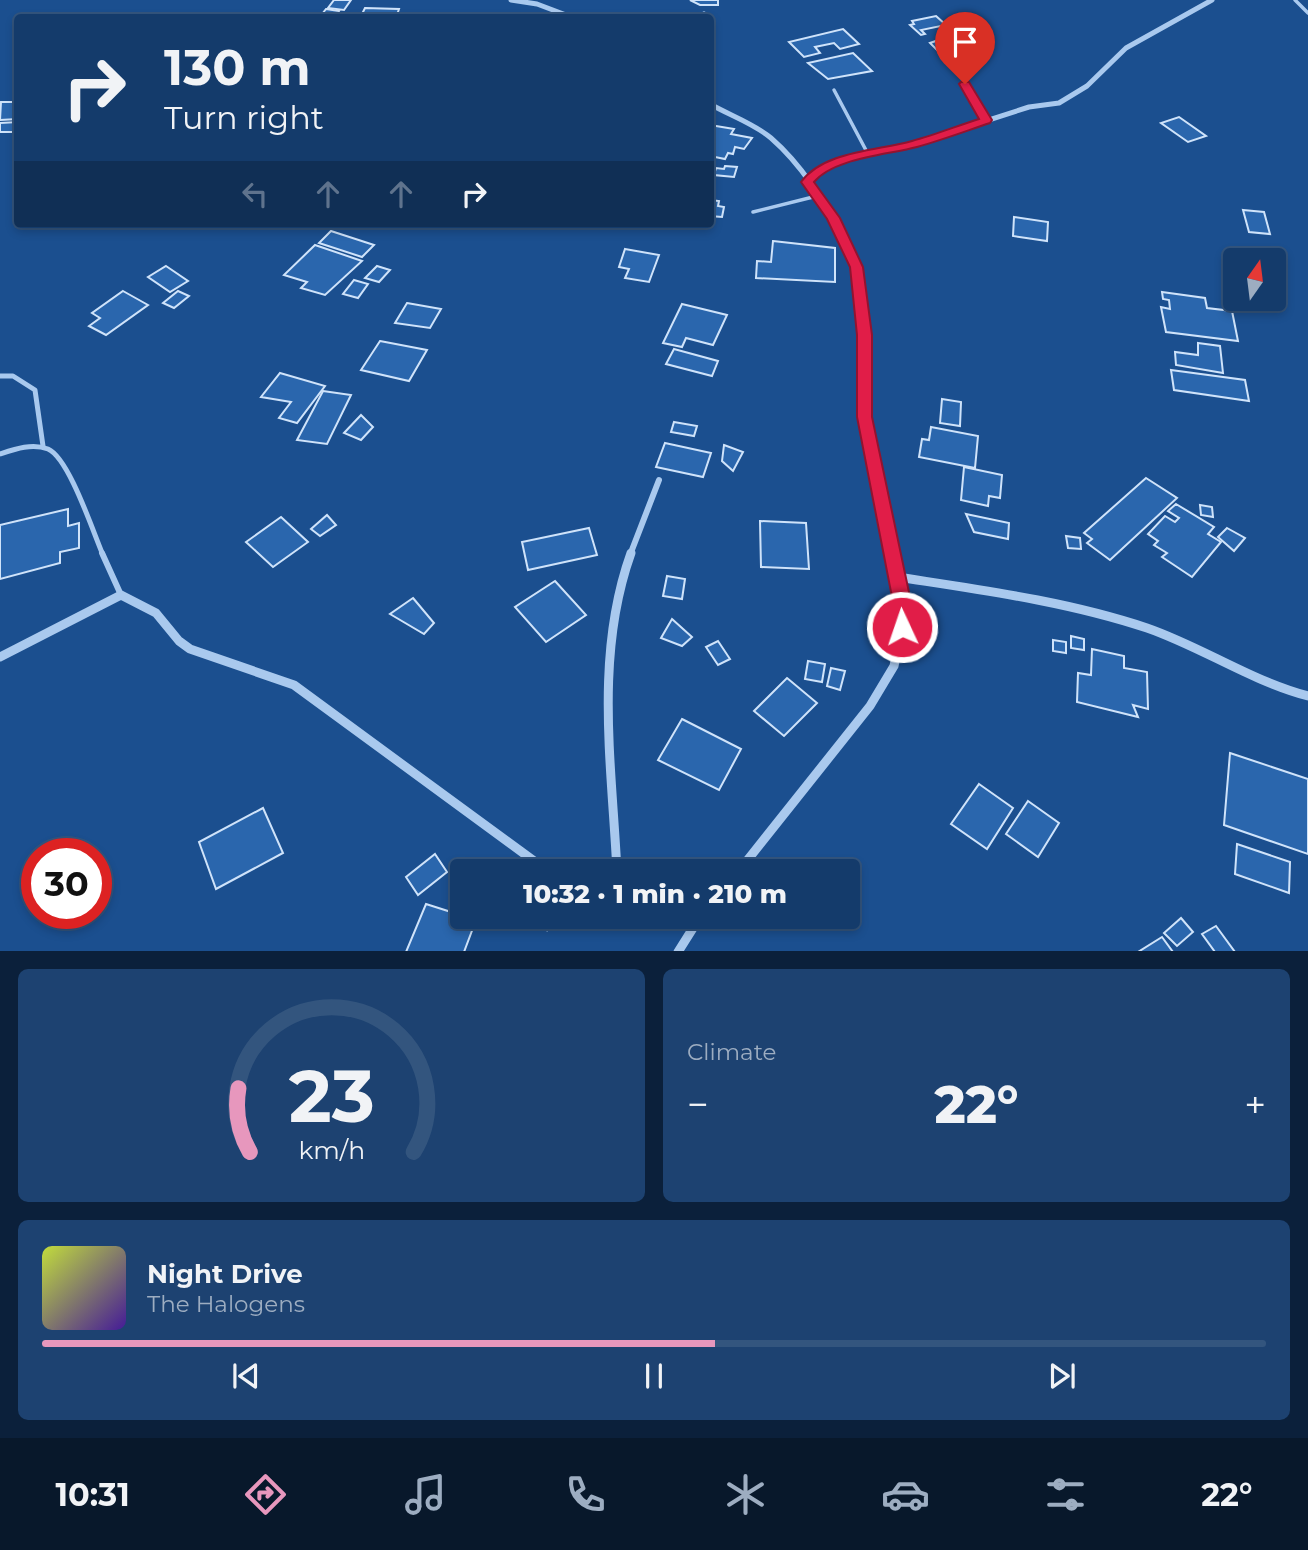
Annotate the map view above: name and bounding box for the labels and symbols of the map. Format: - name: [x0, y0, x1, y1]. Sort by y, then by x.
- pin: [935, 12.0, 995, 84]
- north arrow: [1223, 248, 1286, 312]
- position arrow: [865, 590, 939, 664]
- speed limit sign: 30: [21, 838, 112, 929]

